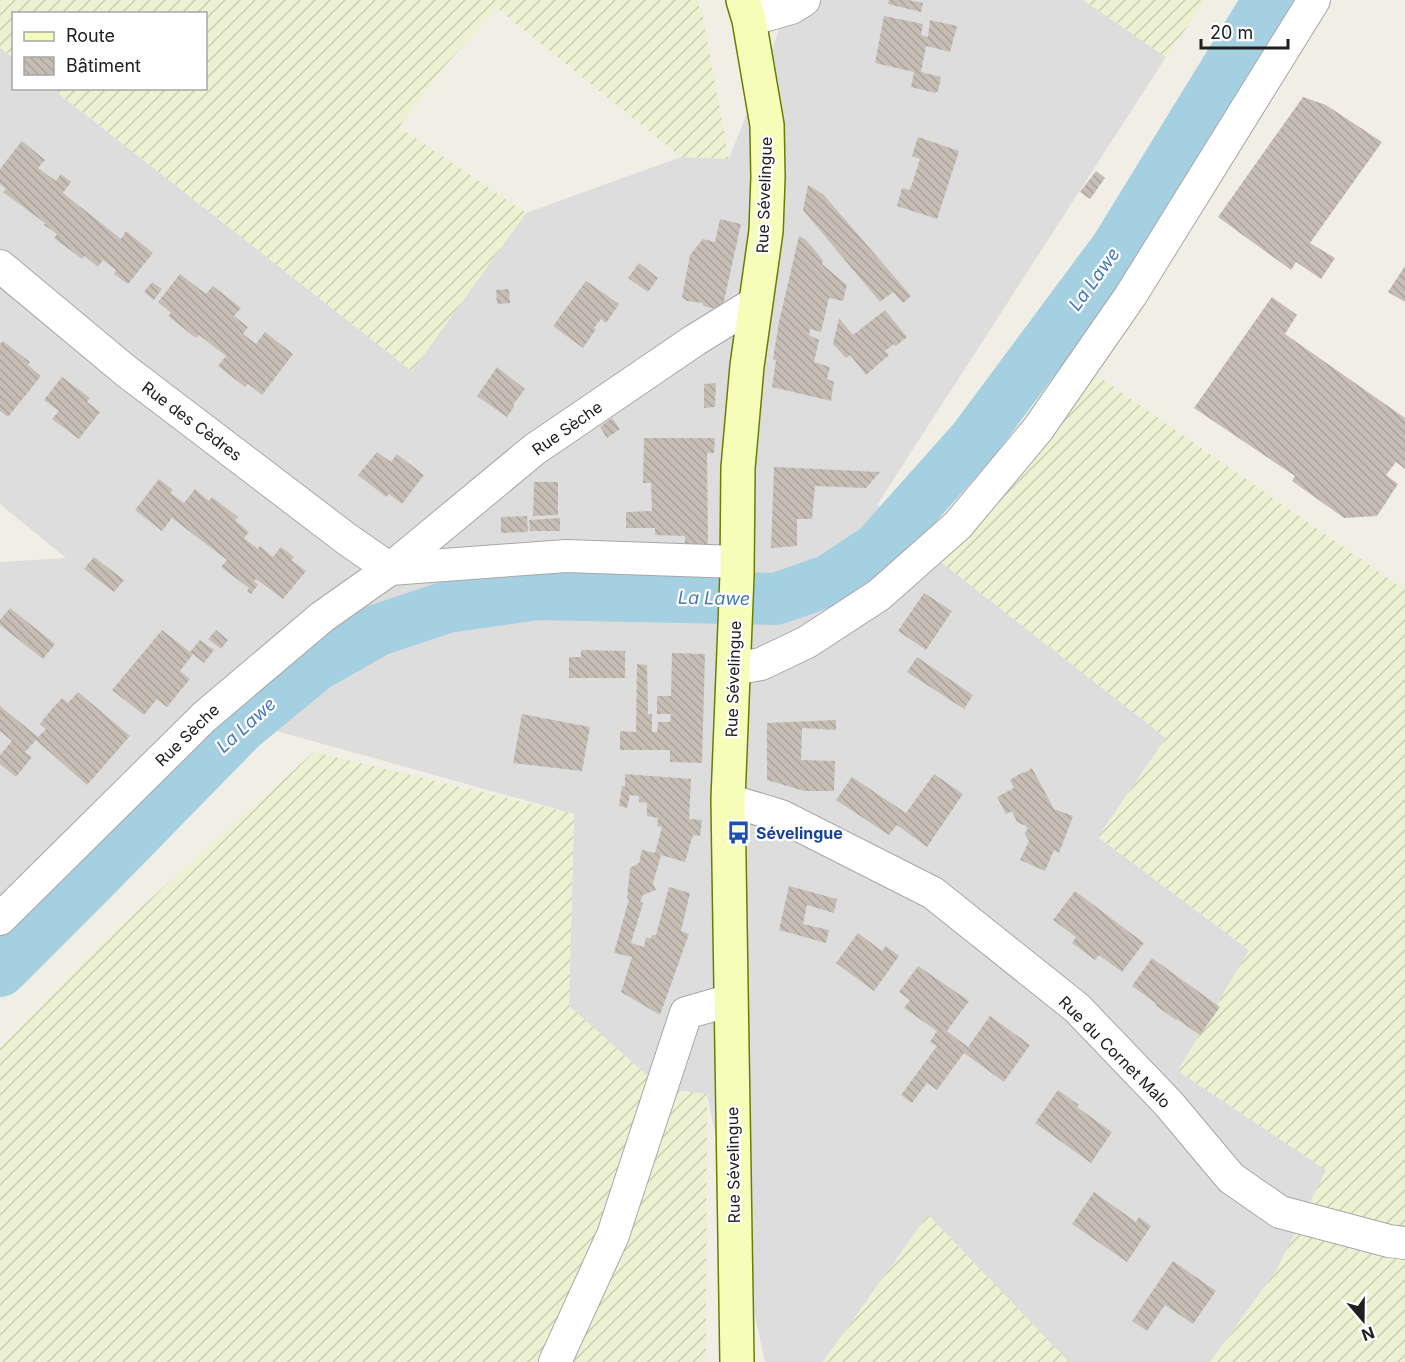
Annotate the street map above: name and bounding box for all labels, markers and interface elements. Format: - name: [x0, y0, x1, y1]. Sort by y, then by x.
- legend: [12, 12, 207, 90]
- scale bar: [1201, 12, 1288, 50]
- text: 20 m: [1210, 22, 1253, 43]
- text: Route: [66, 25, 115, 46]
- text: Bâtiment: [66, 55, 141, 76]
- street label: Rue Sévelingue: [752, 136, 776, 254]
- water label: La Lawe: [1064, 244, 1124, 314]
- street label: Rue des Cèdres: [138, 377, 246, 465]
- street label: Rue Sèche: [528, 397, 606, 459]
- water label: La Lawe: [678, 587, 750, 609]
- street label: Rue Sévelingue: [721, 620, 745, 738]
- water label: La Lawe: [212, 693, 280, 757]
- street label: Rue Sèche: [151, 700, 223, 770]
- bus stop icon: Sévelingue: [725, 820, 751, 846]
- place label: Sévelingue: [756, 823, 843, 843]
- street label: Rue du Cornet Malo: [1055, 992, 1175, 1112]
- street label: Rue Sévelingue: [722, 1106, 744, 1224]
- north arrow: [1333, 1290, 1393, 1350]
- text: N: [1359, 1323, 1377, 1346]

